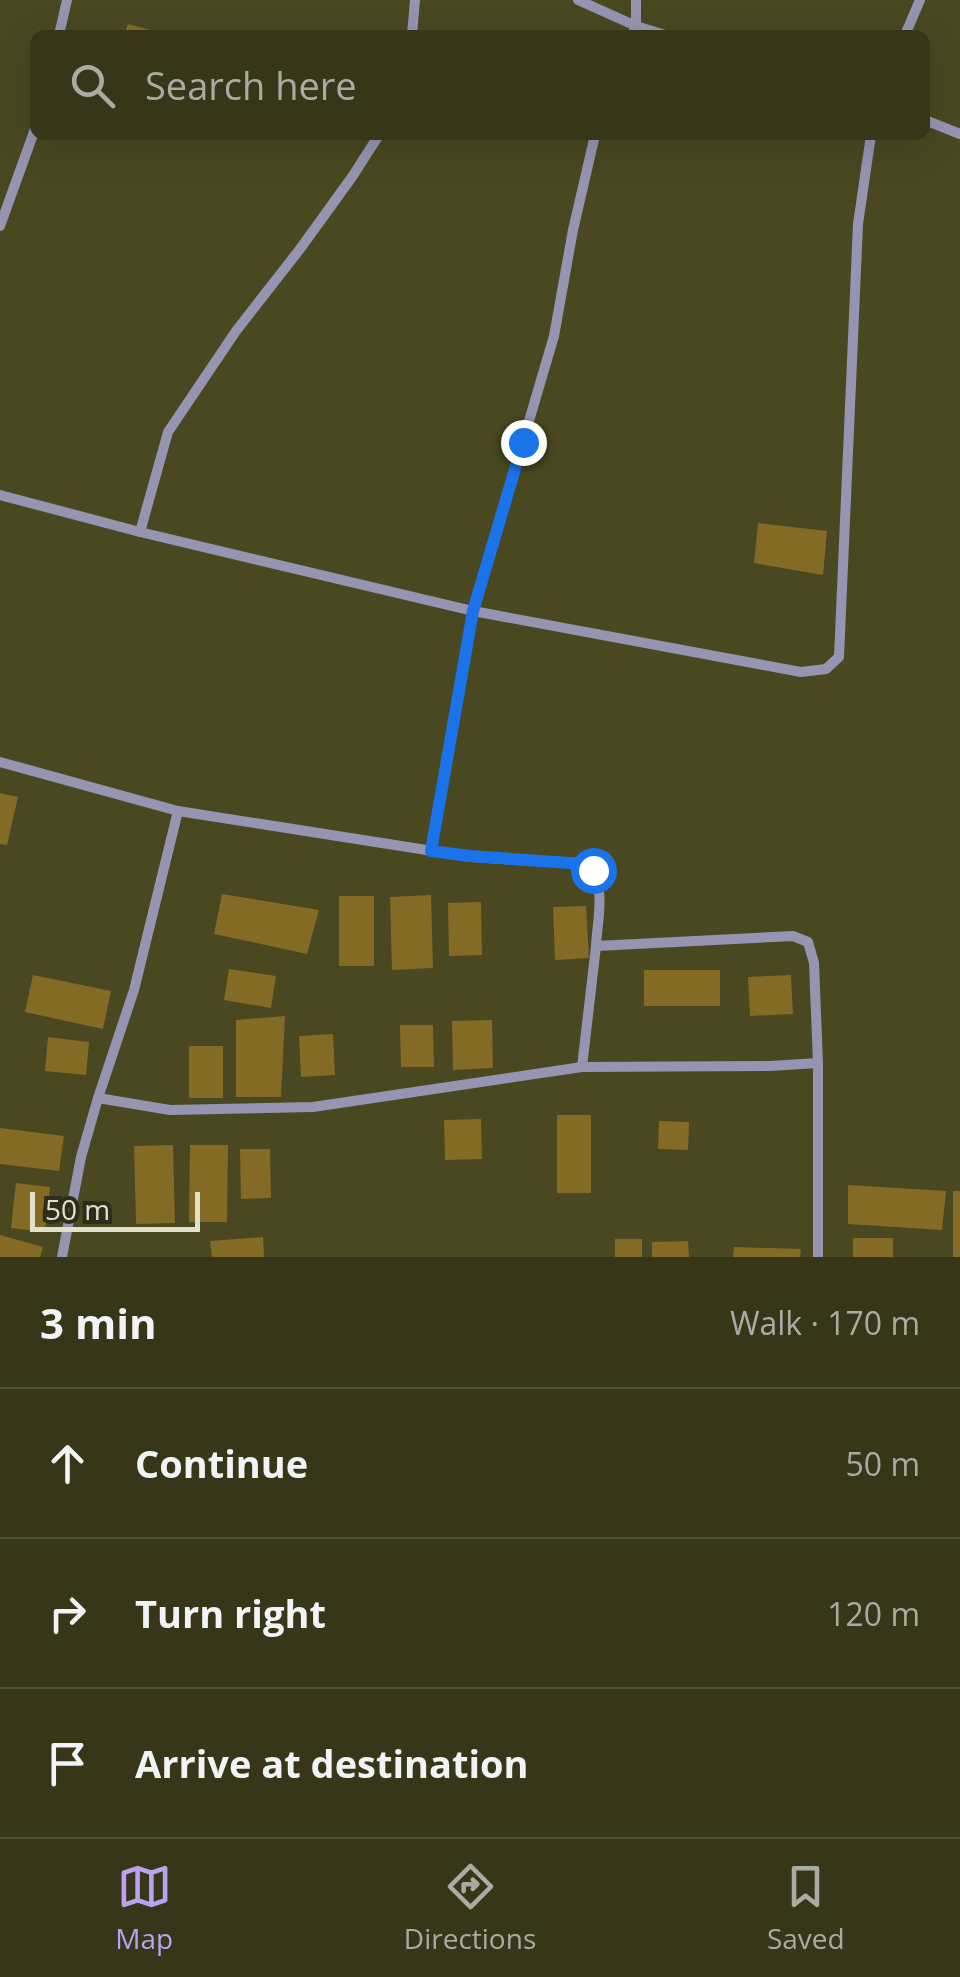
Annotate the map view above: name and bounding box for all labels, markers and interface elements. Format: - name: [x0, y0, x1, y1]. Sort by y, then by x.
- search box: [30, 30, 930, 140]
- icon: search: [65, 58, 120, 113]
- text: Search here: [145, 59, 357, 111]
- route end: [501, 420, 547, 466]
- route start: [571, 848, 617, 894]
- scale bar: [30, 1187, 200, 1232]
- text: 50 m: [45, 1190, 110, 1228]
- text: 3 min: [40, 1294, 157, 1351]
- text: Walk · 170 m: [730, 1301, 920, 1344]
- icon: ahead: [40, 1436, 95, 1491]
- text: Continue: [135, 1437, 308, 1489]
- text: 50 m: [845, 1442, 920, 1485]
- icon: right: [40, 1586, 95, 1641]
- text: Turn right: [135, 1587, 326, 1639]
- text: 120 m: [827, 1592, 920, 1635]
- icon: arrive: [40, 1736, 95, 1791]
- text: Arrive at destination: [135, 1737, 529, 1789]
- tab: Map: [115, 1859, 173, 1957]
- tab: Directions: [404, 1859, 536, 1957]
- tab: Saved: [767, 1859, 845, 1957]

